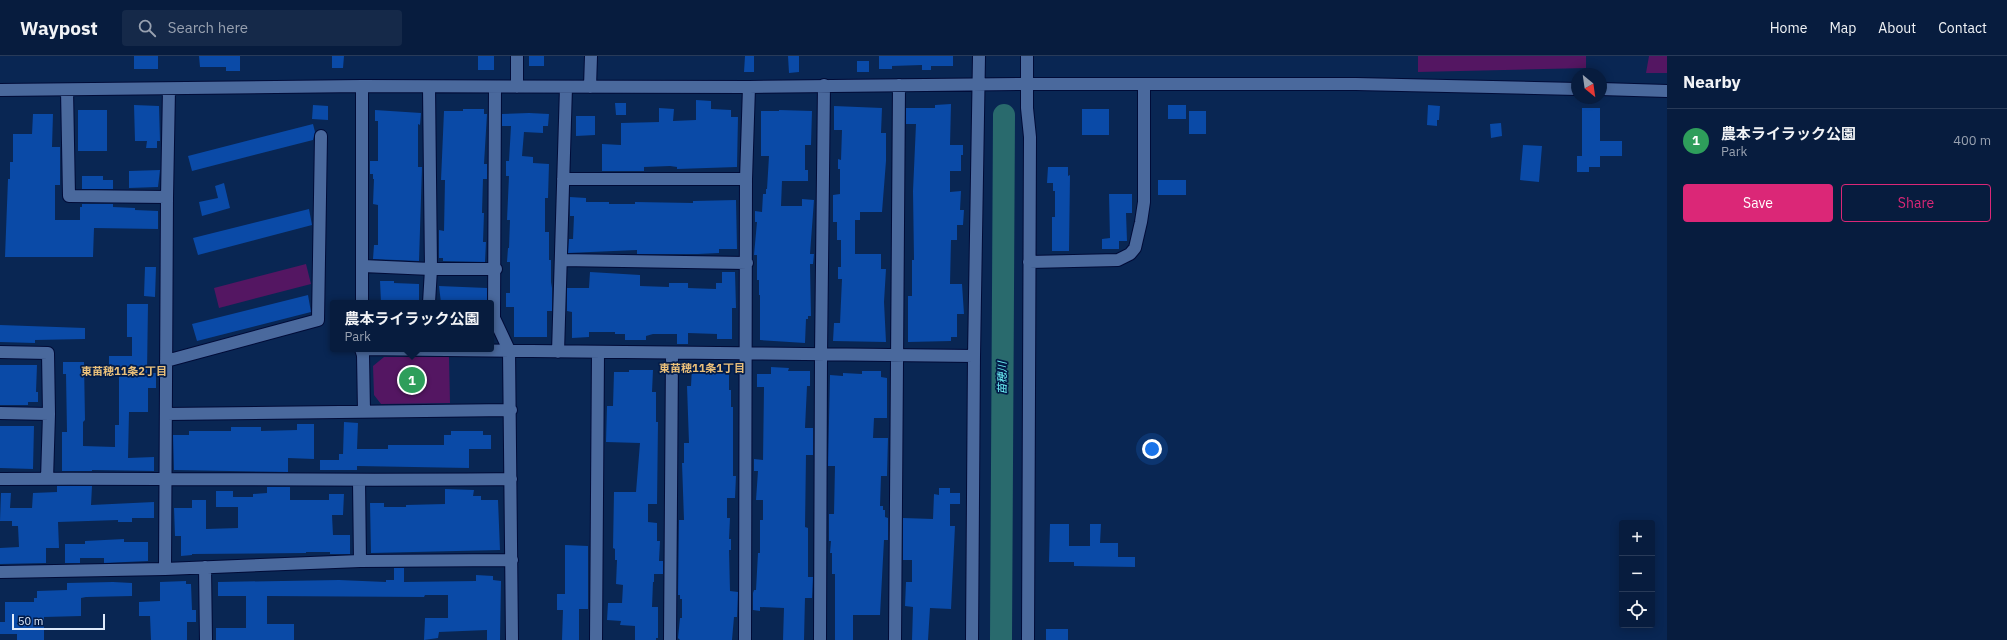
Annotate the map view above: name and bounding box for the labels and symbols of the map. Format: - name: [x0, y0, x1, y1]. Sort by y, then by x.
- north arrow: [1571, 68, 1607, 104]
- district label: 東苗穂11条1丁目: [659, 361, 745, 375]
- water label: 苗穂川: [995, 361, 1009, 395]
- district label: 東苗穂11条2丁目: [81, 364, 167, 378]
- pin: 1: [399, 365, 425, 395]
- your location: [1142, 439, 1162, 459]
- scale bar: [12, 612, 105, 631]

